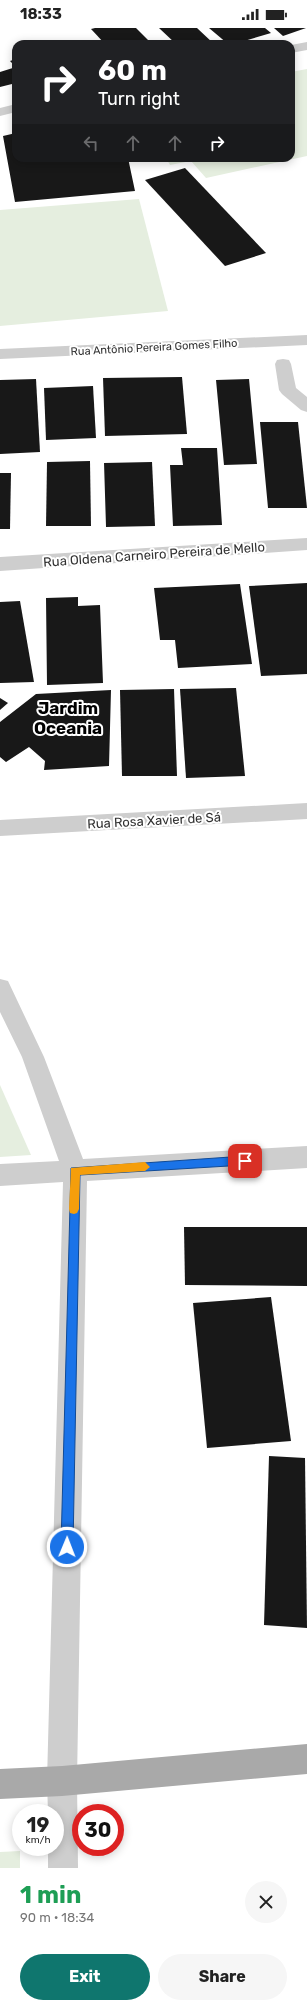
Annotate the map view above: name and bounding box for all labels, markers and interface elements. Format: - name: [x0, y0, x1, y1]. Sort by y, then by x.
- text: 18:33: [20, 5, 62, 23]
- text: 60 m: [98, 54, 167, 87]
- icon: right: [32, 56, 84, 108]
- text: Turn right: [98, 88, 180, 110]
- icon: left: [80, 132, 102, 154]
- icon: ahead: [122, 132, 144, 154]
- icon: ahead: [164, 132, 186, 154]
- icon: right: [206, 132, 228, 154]
- street label: Rua Antônio Pereira Gomes Filho: [70, 337, 238, 358]
- street label: Rua Oldena Carneiro Pereira de Mello: [43, 539, 265, 570]
- district label: Jardim Oceania: [34, 698, 102, 738]
- street label: Rua Rosa Xavier de Sá: [87, 810, 221, 831]
- pin: [228, 1144, 262, 1178]
- icon: arrive: [234, 1150, 256, 1172]
- position arrow: [46, 1526, 88, 1568]
- speed limit sign: 30: [72, 1804, 124, 1856]
- text: 19: [27, 1813, 49, 1837]
- text: km/h: [26, 1834, 50, 1846]
- text: 1 min: [20, 1881, 81, 1909]
- button: close: [245, 1881, 287, 1923]
- text: 90 m · 18:34: [20, 1910, 94, 1925]
- button: Exit: [20, 1954, 150, 2000]
- button: Share: [158, 1954, 287, 2000]

